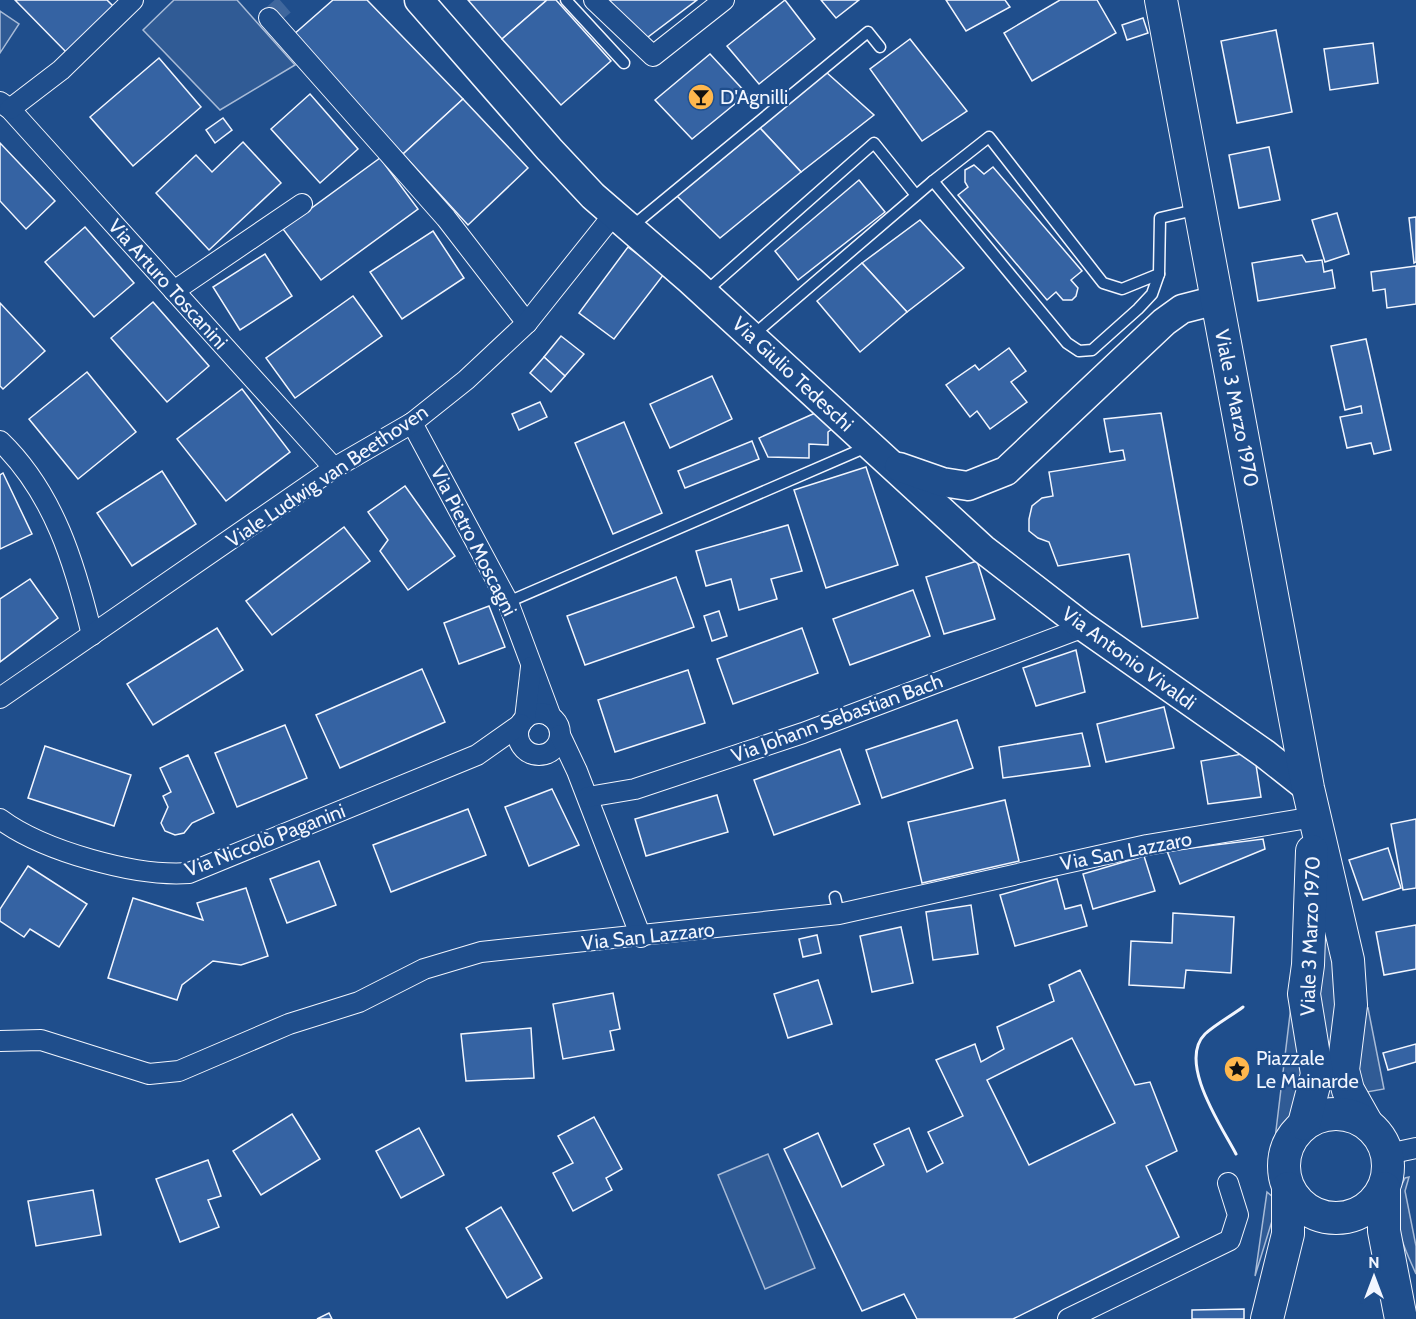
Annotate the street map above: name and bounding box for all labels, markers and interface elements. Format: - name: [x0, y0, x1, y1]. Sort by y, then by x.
- bar icon: D'Agnilli: [686, 82, 716, 112]
- place label: D'Agnilli: [720, 85, 788, 109]
- street label: Via Arturo Toscanini: [103, 214, 233, 354]
- street label: Via Giulio Tedeschi: [727, 312, 859, 436]
- street label: Viale 3 Marzo 1970: [1210, 327, 1264, 489]
- street label: Viale Ludwig van Beethoven: [222, 400, 432, 552]
- street label: Via Pietro Moscagni: [426, 462, 522, 620]
- street label: Via Antonio Vivaldi: [1057, 601, 1201, 715]
- street label: Via Johann Sebastian Bach: [728, 669, 946, 767]
- street label: Via Niccolò Paganini: [181, 798, 349, 882]
- street label: Via San Lazzaro: [1058, 826, 1194, 876]
- street label: Viale 3 Marzo 1970: [1295, 856, 1325, 1016]
- street label: Via San Lazzaro: [580, 917, 716, 955]
- place label: Piazzale Le Mainarde: [1256, 1046, 1359, 1093]
- place icon: Piazzale Le Mainarde: [1222, 1054, 1252, 1084]
- north arrow: [1344, 1247, 1404, 1307]
- text: N: [1368, 1253, 1380, 1272]

